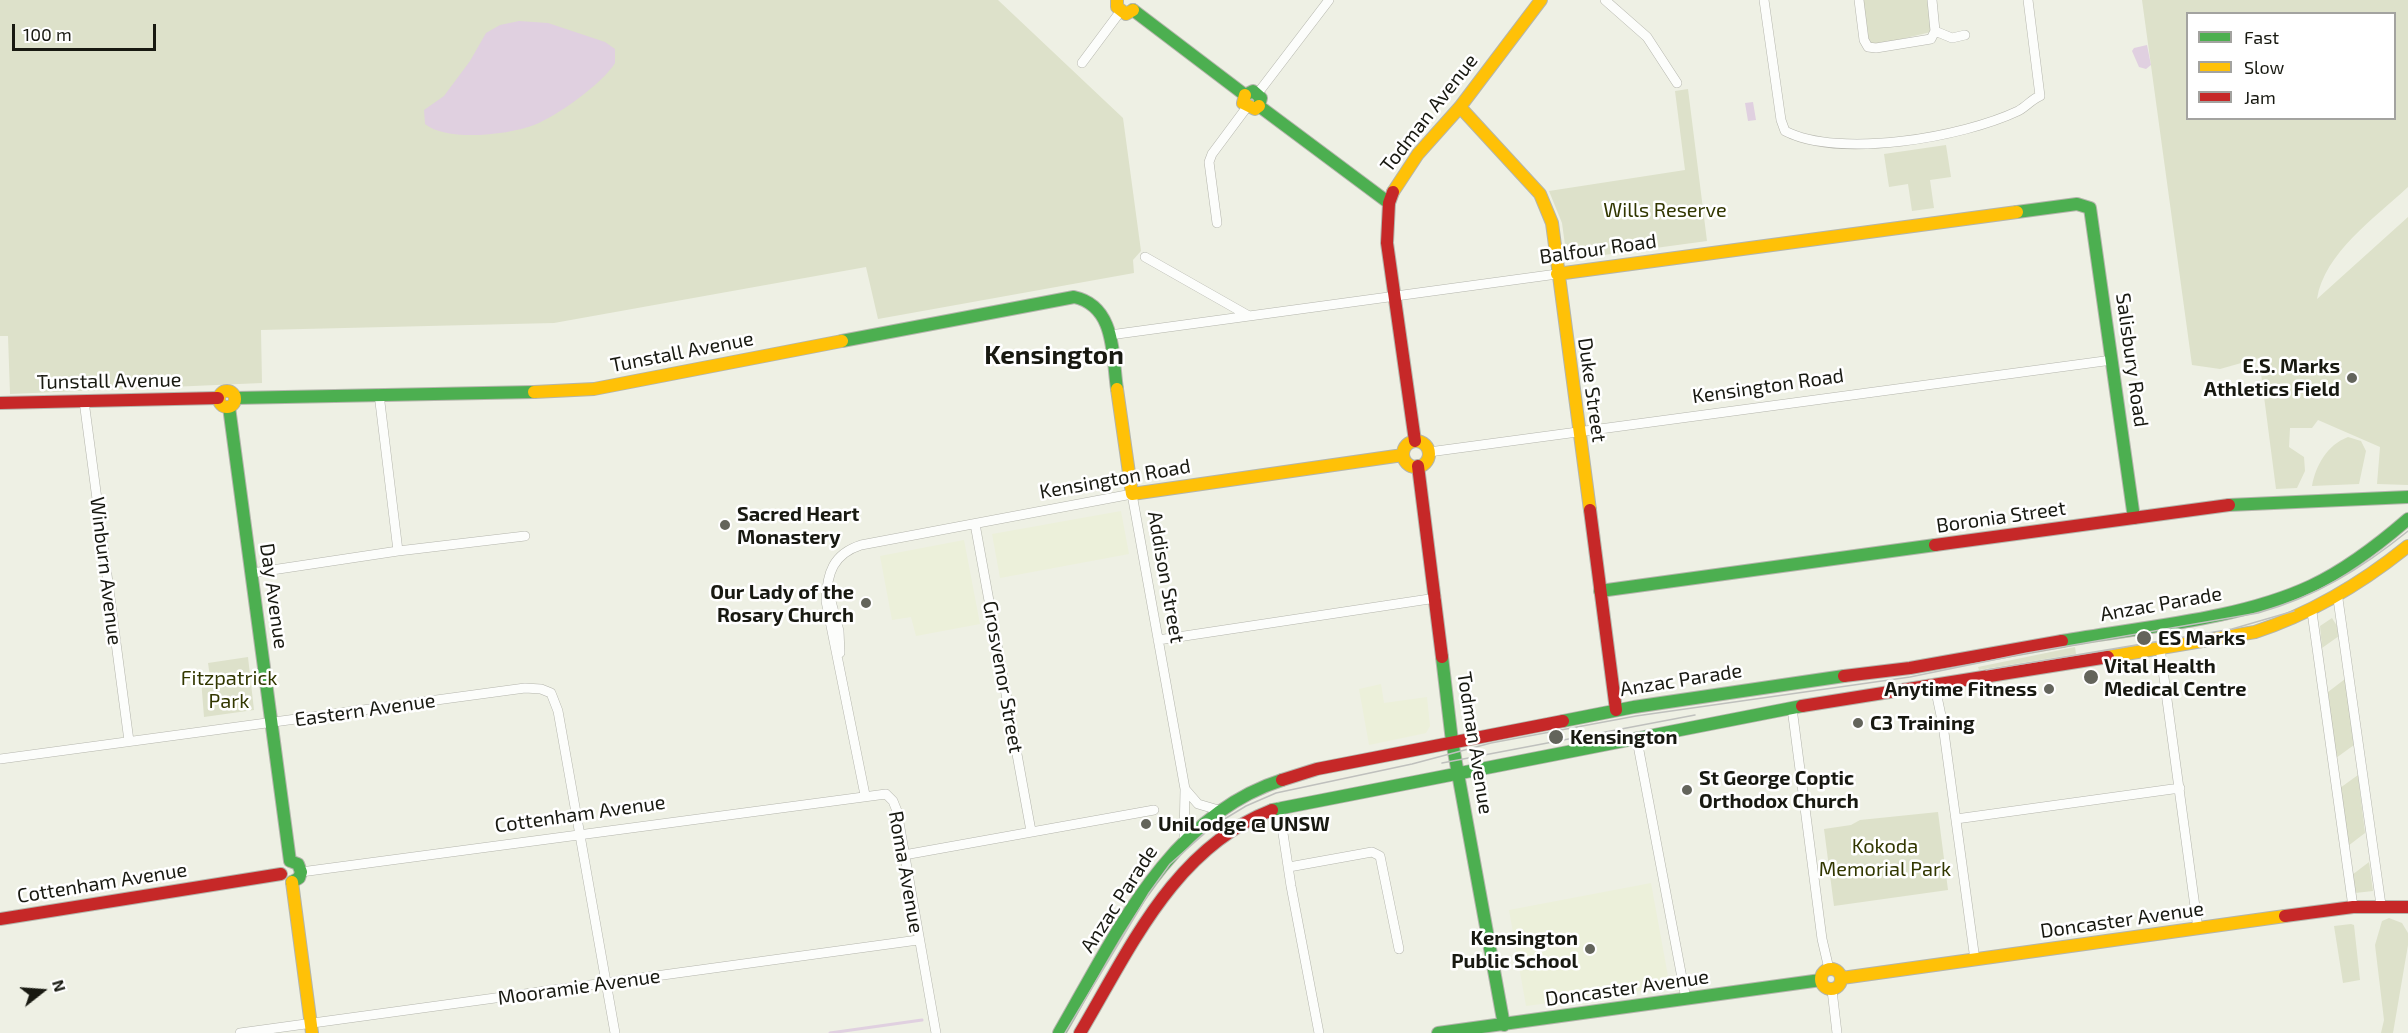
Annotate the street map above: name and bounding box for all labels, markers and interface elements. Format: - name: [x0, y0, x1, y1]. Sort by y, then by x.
- scale bar: [15, 12, 159, 50]
- legend: [2186, 12, 2396, 120]
- text: 100 m: [23, 23, 72, 45]
- text: Fast: [2244, 26, 2279, 48]
- street label: Todman Avenue: [1375, 49, 1483, 177]
- text: Slow: [2244, 56, 2284, 78]
- text: Jam: [2244, 86, 2276, 108]
- park label: Wills Reserve: [1603, 198, 1727, 222]
- street label: Balfour Road: [1538, 229, 1658, 269]
- street label: Salisbury Road: [2111, 291, 2153, 429]
- street label: Tunstall Avenue: [609, 326, 755, 378]
- street label: Duke Street: [1573, 336, 1611, 444]
- district label: Kensington: [984, 339, 1124, 371]
- place label: E.S. Marks Athletics Field: [2204, 354, 2340, 401]
- street label: Kensington Road: [1691, 363, 1845, 409]
- street label: Tunstall Avenue: [36, 368, 182, 394]
- marker: E.S. Marks Athletics Field: [2345, 371, 2359, 385]
- street label: Kensington Road: [1038, 454, 1192, 504]
- street label: Winburn Avenue: [85, 495, 127, 647]
- street label: Boronia Street: [1935, 496, 2067, 538]
- place label: Sacred Heart Monastery: [737, 502, 859, 549]
- street label: Addison Street: [1143, 509, 1189, 645]
- marker: Sacred Heart Monastery: [718, 518, 732, 532]
- street label: Day Avenue: [255, 542, 293, 650]
- place label: Our Lady of the Rosary Church: [710, 580, 854, 627]
- street label: Anzac Parade: [2098, 581, 2224, 627]
- marker: Our Lady of the Rosary Church: [859, 596, 873, 610]
- street label: Grosvenor Street: [978, 599, 1028, 755]
- place label: ES Marks: [2158, 626, 2246, 650]
- marker: ES Marks: [2135, 629, 2153, 647]
- place label: Vital Health Medical Centre: [2104, 654, 2246, 701]
- street label: Anzac Parade: [1618, 658, 1744, 702]
- park label: Fitzpatrick Park: [181, 666, 277, 713]
- marker: Vital Health Medical Centre: [2082, 668, 2100, 686]
- street label: Todman Avenue: [1452, 670, 1498, 816]
- place label: Anytime Fitness: [1884, 677, 2037, 701]
- marker: Anytime Fitness: [2042, 682, 2056, 696]
- street label: Eastern Avenue: [293, 688, 437, 732]
- place label: C3 Training: [1870, 711, 1975, 735]
- marker: C3 Training: [1851, 716, 1865, 730]
- place label: Kensington: [1570, 725, 1677, 749]
- marker: Kensington: [1547, 728, 1565, 746]
- place label: St George Coptic Orthodox Church: [1699, 766, 1859, 813]
- marker: St George Coptic Orthodox Church: [1680, 783, 1694, 797]
- street label: Cottenham Avenue: [493, 790, 667, 838]
- street label: Roma Avenue: [883, 809, 929, 935]
- place label: UniLodge @ UNSW: [1158, 812, 1330, 836]
- marker: UniLodge @ UNSW: [1139, 817, 1153, 831]
- park label: Kokoda Memorial Park: [1819, 834, 1951, 881]
- street label: Anzac Parade: [1075, 841, 1163, 957]
- street label: Cottenham Avenue: [15, 858, 189, 908]
- street label: Doncaster Avenue: [2039, 897, 2205, 943]
- place label: Kensington Public School: [1451, 926, 1578, 973]
- marker: Kensington Public School: [1583, 942, 1597, 956]
- north arrow: [12, 961, 72, 1021]
- street label: Mooramie Avenue: [496, 964, 662, 1010]
- street label: Doncaster Avenue: [1544, 965, 1710, 1011]
- text: N: [49, 977, 70, 994]

